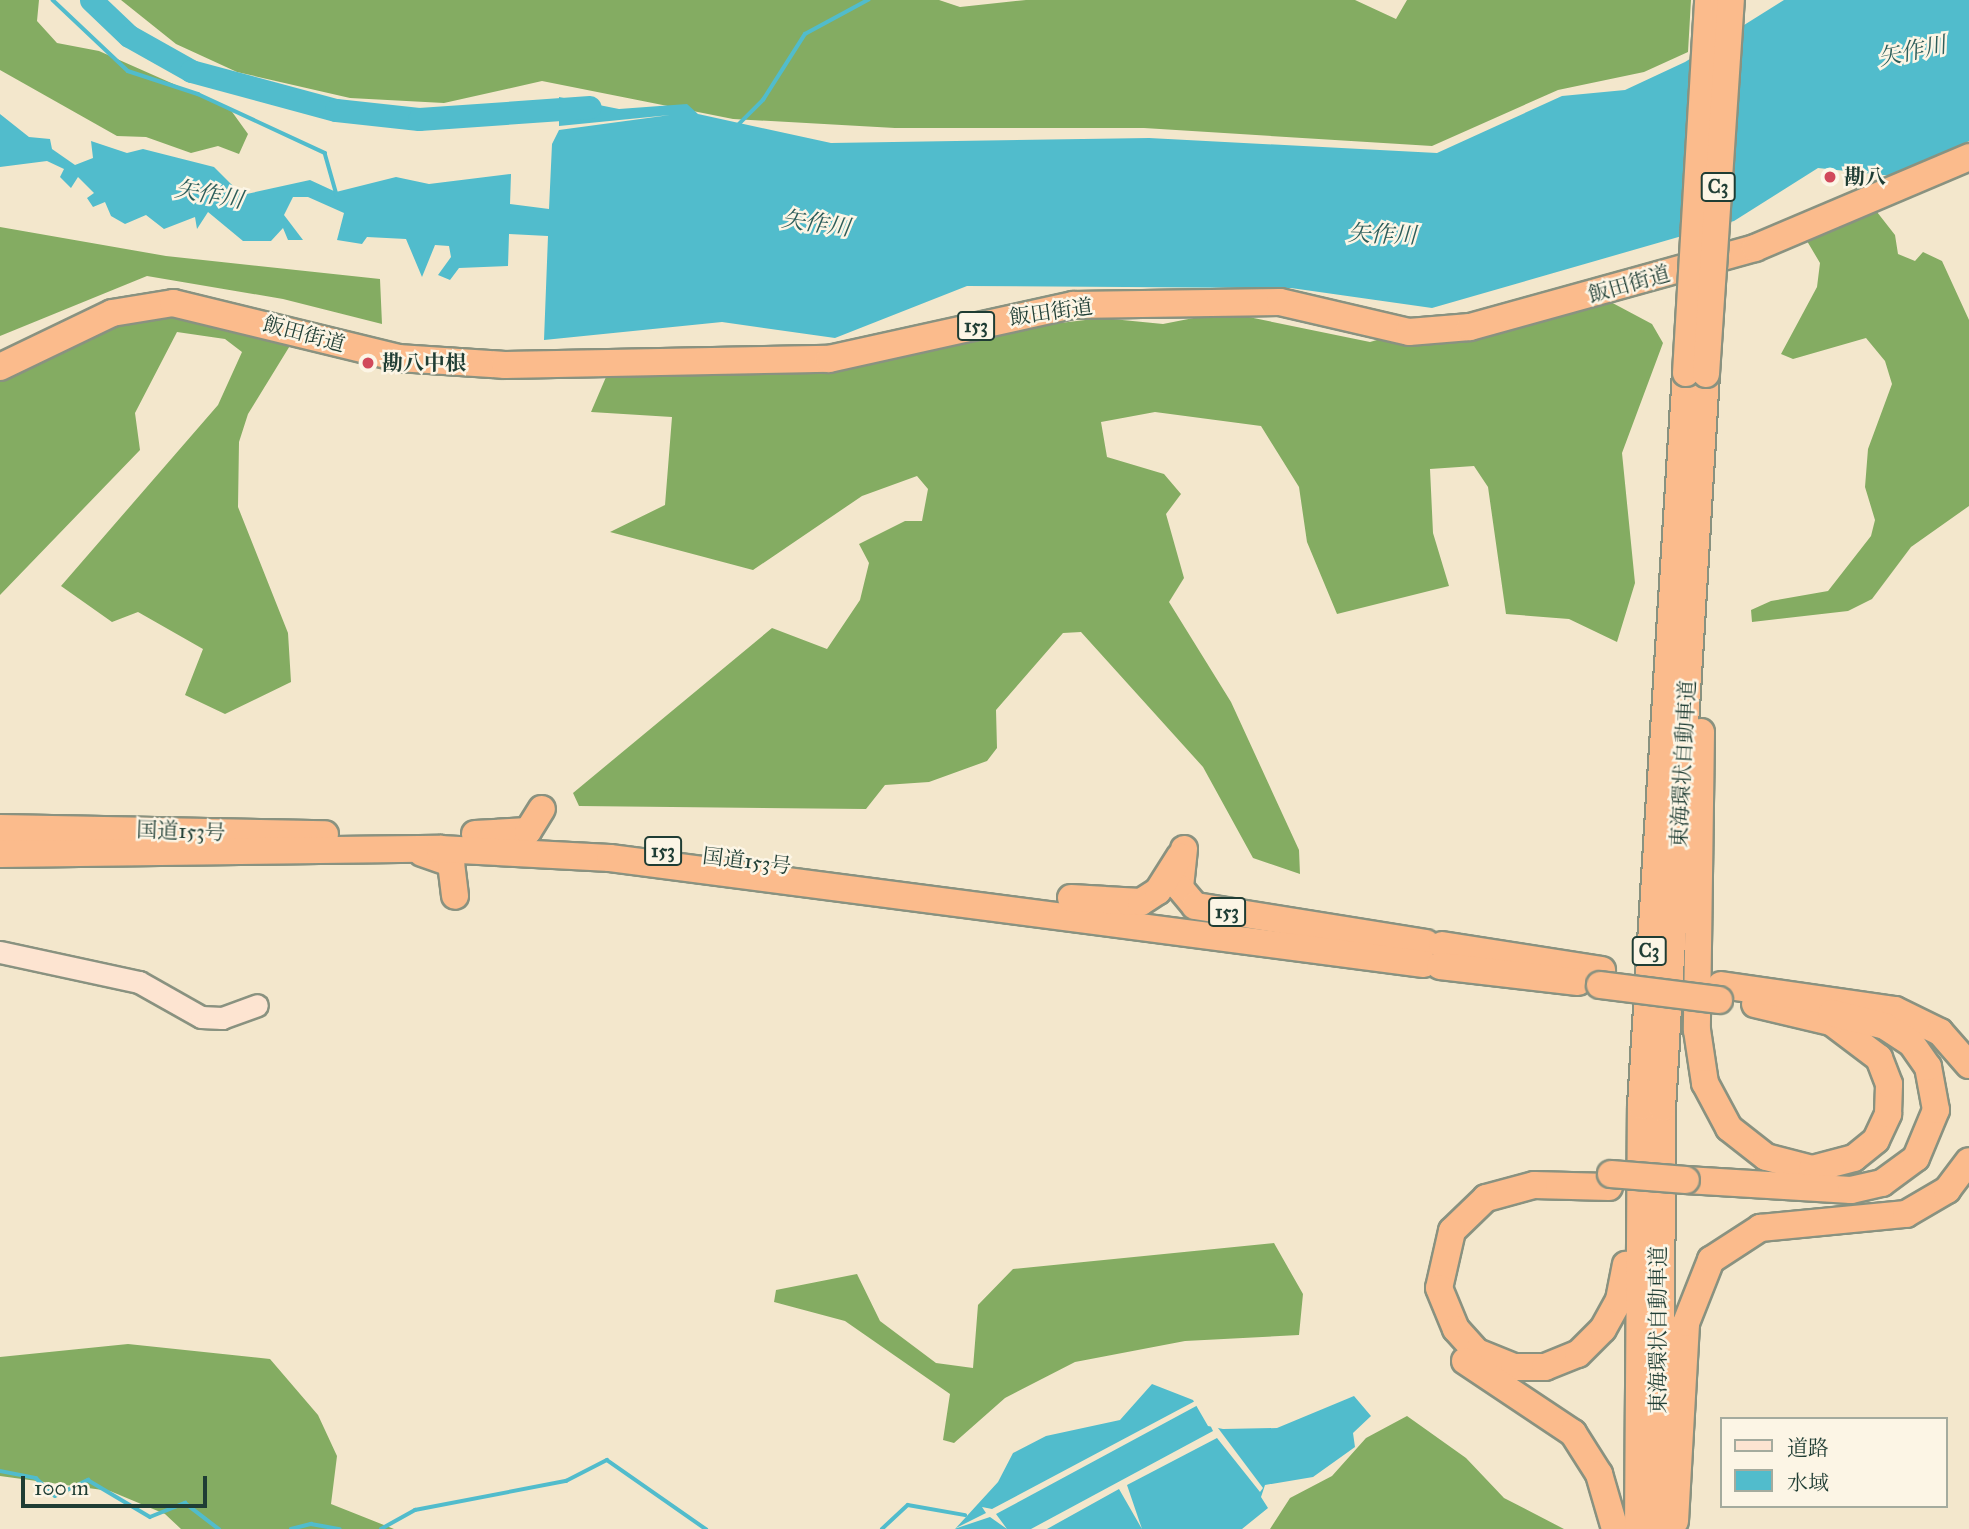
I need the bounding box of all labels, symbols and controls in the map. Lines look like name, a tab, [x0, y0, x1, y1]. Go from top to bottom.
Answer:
water label: 矢作川	[1875, 30, 1949, 72]
place label: 勘八	[1844, 164, 1886, 190]
marker: 勘八	[1822, 169, 1838, 185]
road number: C3	[1700, 172, 1736, 202]
water label: 矢作川	[173, 174, 245, 214]
water label: 矢作川	[780, 205, 852, 241]
water label: 矢作川	[1347, 219, 1417, 249]
street label: 飯田街道	[1585, 260, 1673, 308]
street label: 飯田街道	[1008, 294, 1094, 330]
road number: 153	[957, 310, 995, 342]
street label: 飯田街道	[260, 311, 348, 357]
place label: 勘八中根	[382, 350, 466, 376]
marker: 勘八中根	[360, 355, 376, 371]
street label: 東海環状自動車道	[1666, 679, 1700, 849]
street label: 国道153号	[136, 817, 226, 845]
road number: 153	[644, 836, 682, 866]
street label: 国道153号	[701, 843, 793, 879]
road number: 153	[1208, 896, 1246, 928]
road number: C3	[1632, 936, 1666, 967]
street label: 東海環状自動車道	[1645, 1246, 1671, 1414]
legend	[1720, 1417, 1948, 1508]
text: 道路	[1787, 1435, 1829, 1461]
scale bar	[24, 1462, 210, 1506]
text: 水域	[1787, 1470, 1829, 1496]
text: 100 m	[34, 1475, 89, 1501]

